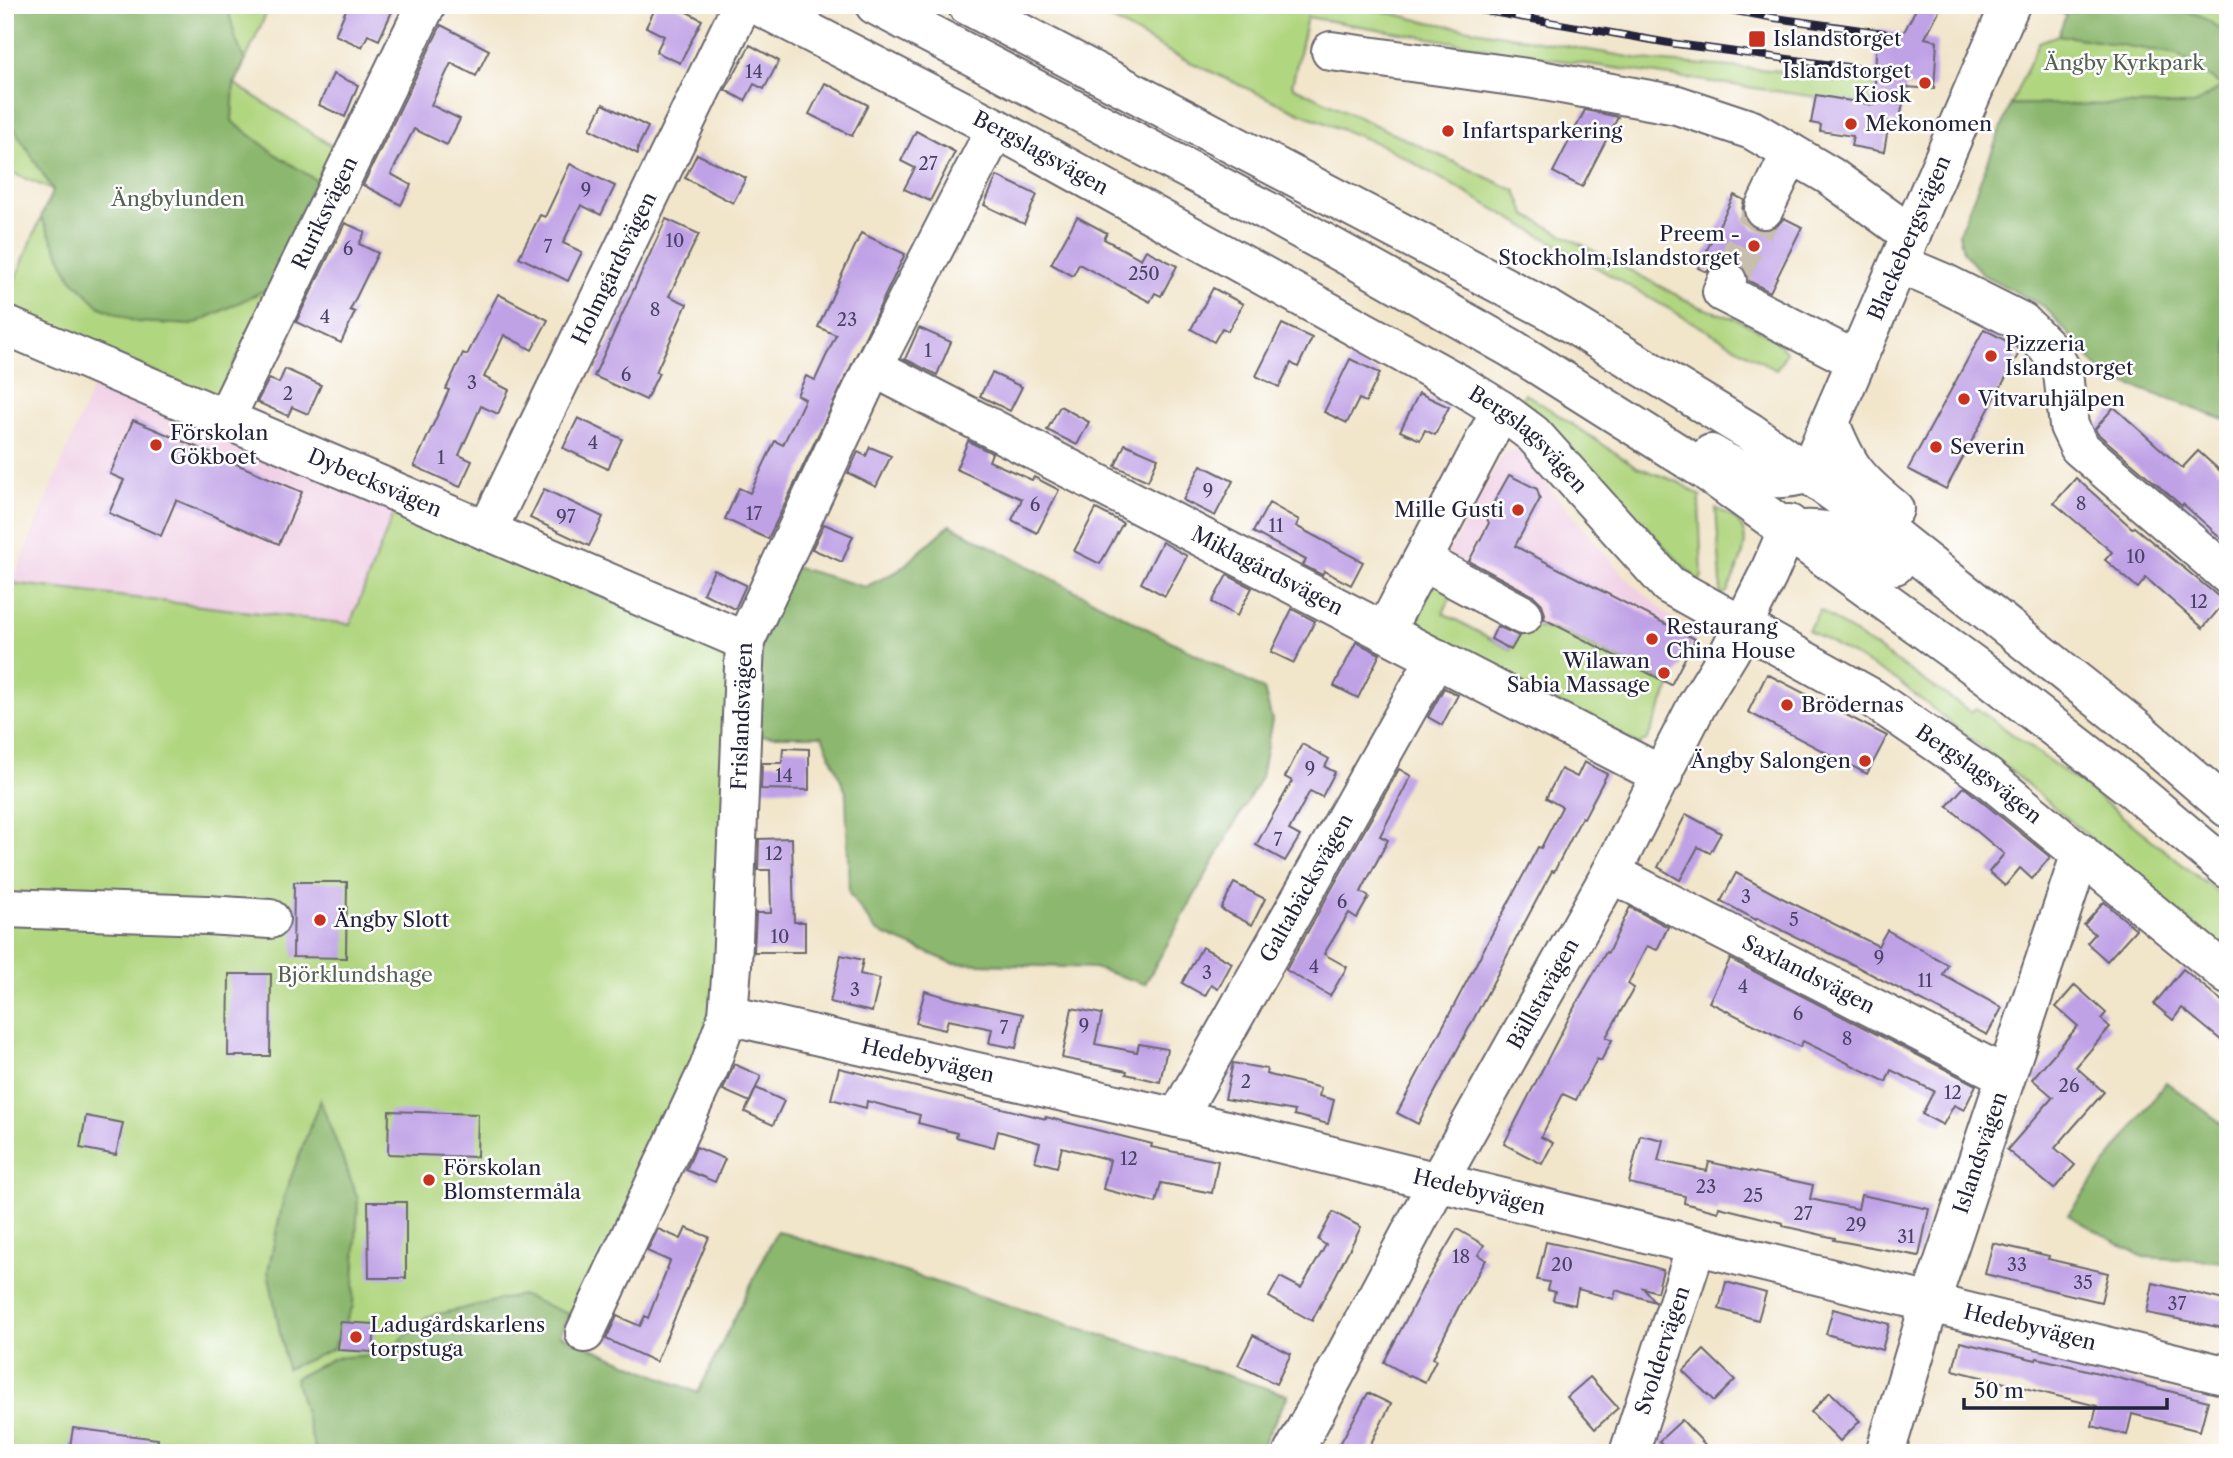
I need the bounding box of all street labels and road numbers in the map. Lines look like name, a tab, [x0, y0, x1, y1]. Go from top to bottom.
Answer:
street label: Bergslagsvägen	[969, 105, 1113, 200]
street label: Ruriksvägen	[287, 152, 363, 273]
street label: Blackebergsvägen	[1862, 152, 1956, 324]
street label: Holmgårdsvägen	[566, 188, 661, 348]
street label: Bergslagsvägen	[1464, 380, 1593, 498]
street label: Dybecksvägen	[304, 443, 446, 522]
street label: Miklagårdsvägen	[1187, 521, 1348, 620]
street label: Frislandsvägen	[726, 642, 757, 791]
street label: Bergslagsvägen	[1911, 719, 2047, 829]
street label: Galtabäcksvägen	[1254, 809, 1358, 966]
street label: Saxlandsvägen	[1738, 930, 1879, 1018]
street label: Bällstavägen	[1502, 934, 1584, 1053]
street label: Hedebyvägen	[859, 1033, 997, 1088]
street label: Islandsvägen	[1948, 1089, 2012, 1217]
street label: Hedebyvägen	[1411, 1163, 1548, 1220]
street label: Svoldervägen	[1629, 1283, 1694, 1417]
street label: Hedebyvägen	[1961, 1299, 2099, 1355]

